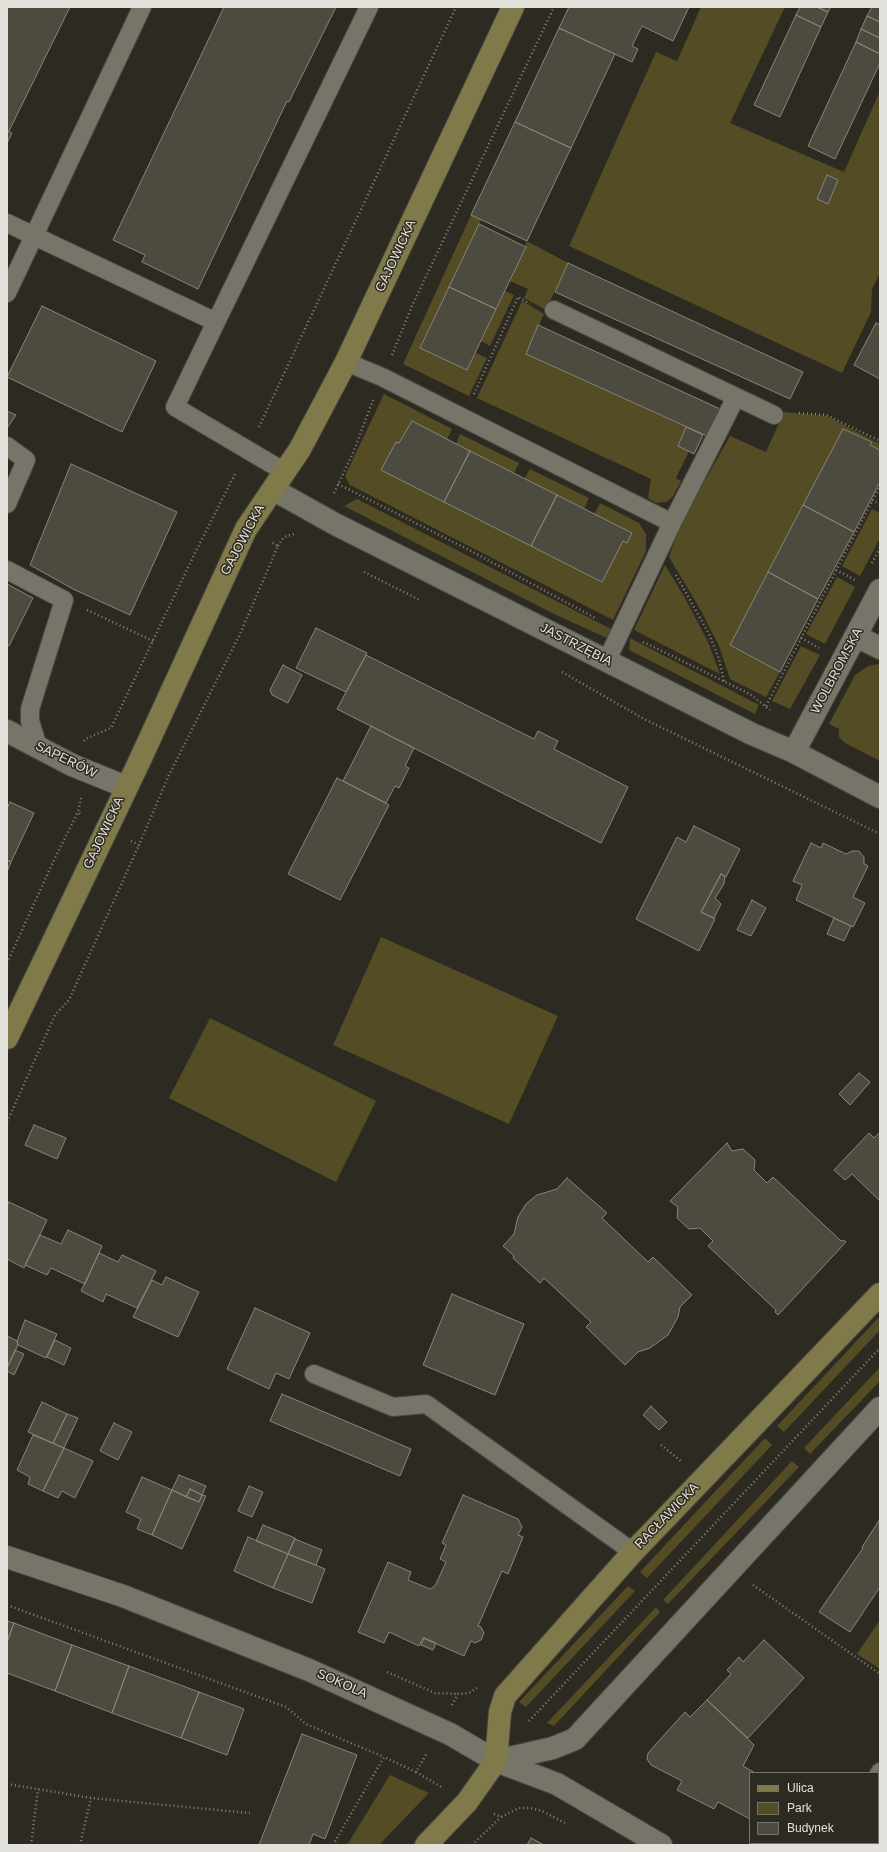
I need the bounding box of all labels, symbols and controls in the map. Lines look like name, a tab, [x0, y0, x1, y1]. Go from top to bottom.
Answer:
street label: GAJOWICKA	[372, 217, 420, 295]
street label: GAJOWICKA	[218, 502, 268, 578]
street label: JASTRZĘBIA	[537, 620, 615, 670]
street label: WOLBROMSKA	[808, 626, 866, 716]
street label: SAPERÓW	[33, 738, 99, 782]
street label: GAJOWICKA	[80, 794, 128, 872]
street label: RACŁAWICKA	[632, 1480, 702, 1552]
street label: SOKOLA	[314, 1666, 370, 1702]
legend	[749, 1772, 879, 1844]
text: Ulica	[787, 1781, 814, 1795]
text: Park	[787, 1801, 812, 1815]
text: Budynek	[787, 1821, 834, 1835]

